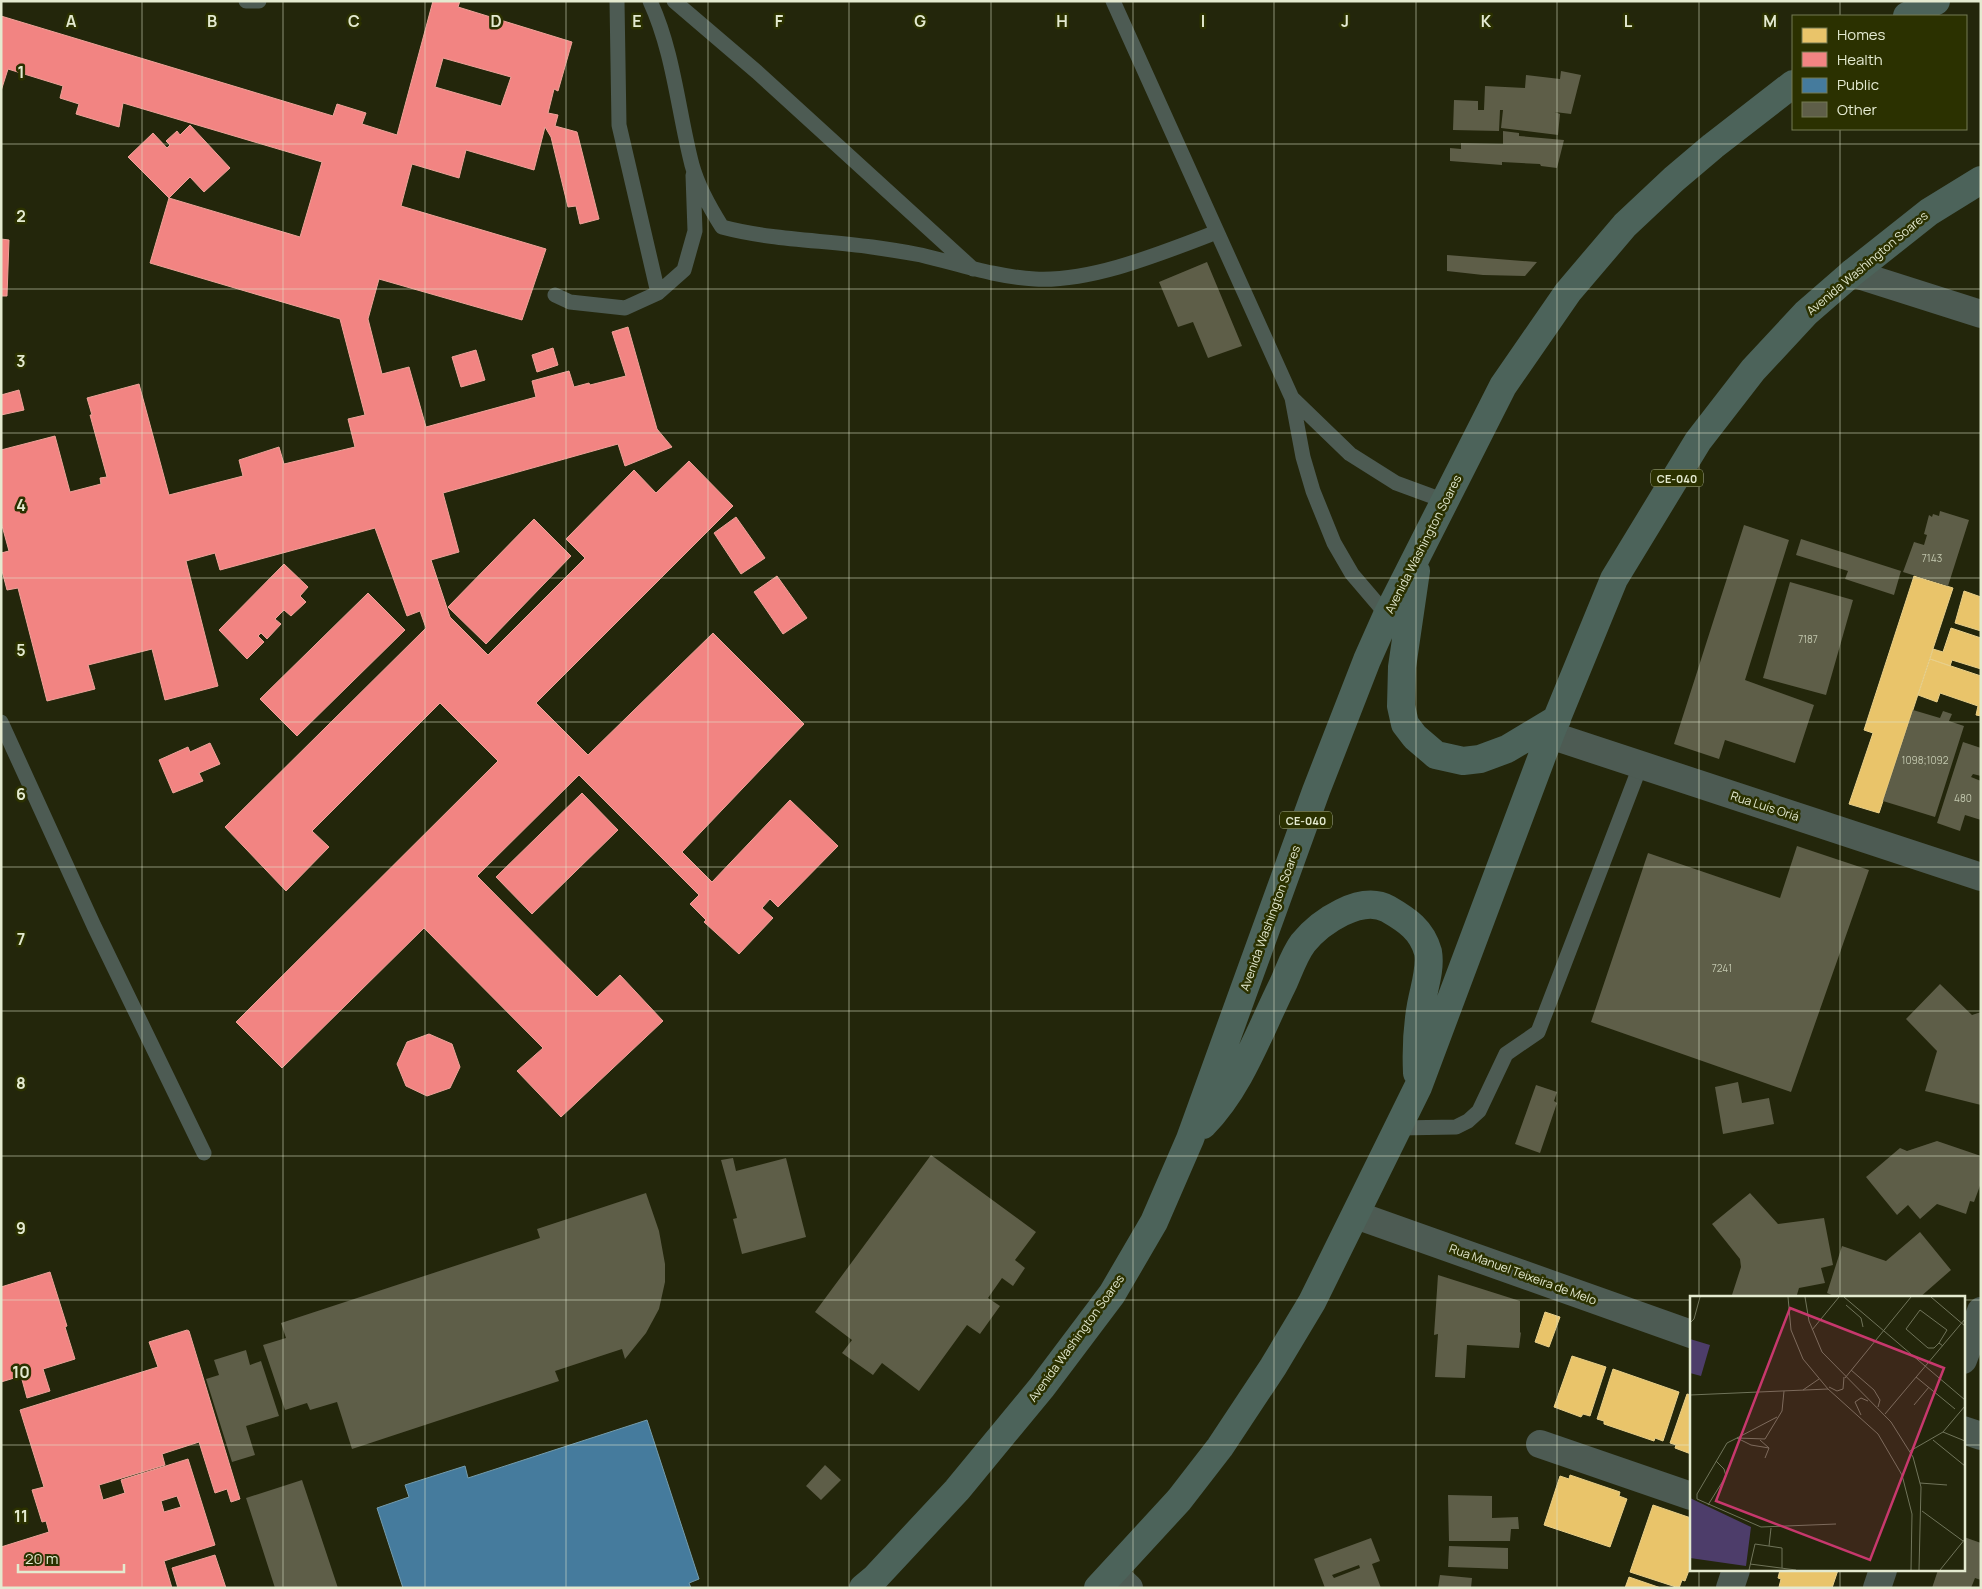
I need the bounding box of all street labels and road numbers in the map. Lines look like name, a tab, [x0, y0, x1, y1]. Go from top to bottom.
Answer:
street label: Avenida Washington Soares	[1803, 207, 1931, 319]
road number: CE-040	[1651, 469, 1703, 486]
street label: Avenida Washington Soares	[1381, 472, 1465, 616]
street label: Rua Luís Oriá	[1729, 787, 1801, 825]
road number: CE-040	[1280, 812, 1332, 828]
street label: Avenida Washington Soares	[1236, 843, 1304, 993]
street label: Rua Manuel Teixeira de Melo	[1447, 1239, 1599, 1309]
street label: Avenida Washington Soares	[1024, 1271, 1128, 1405]

